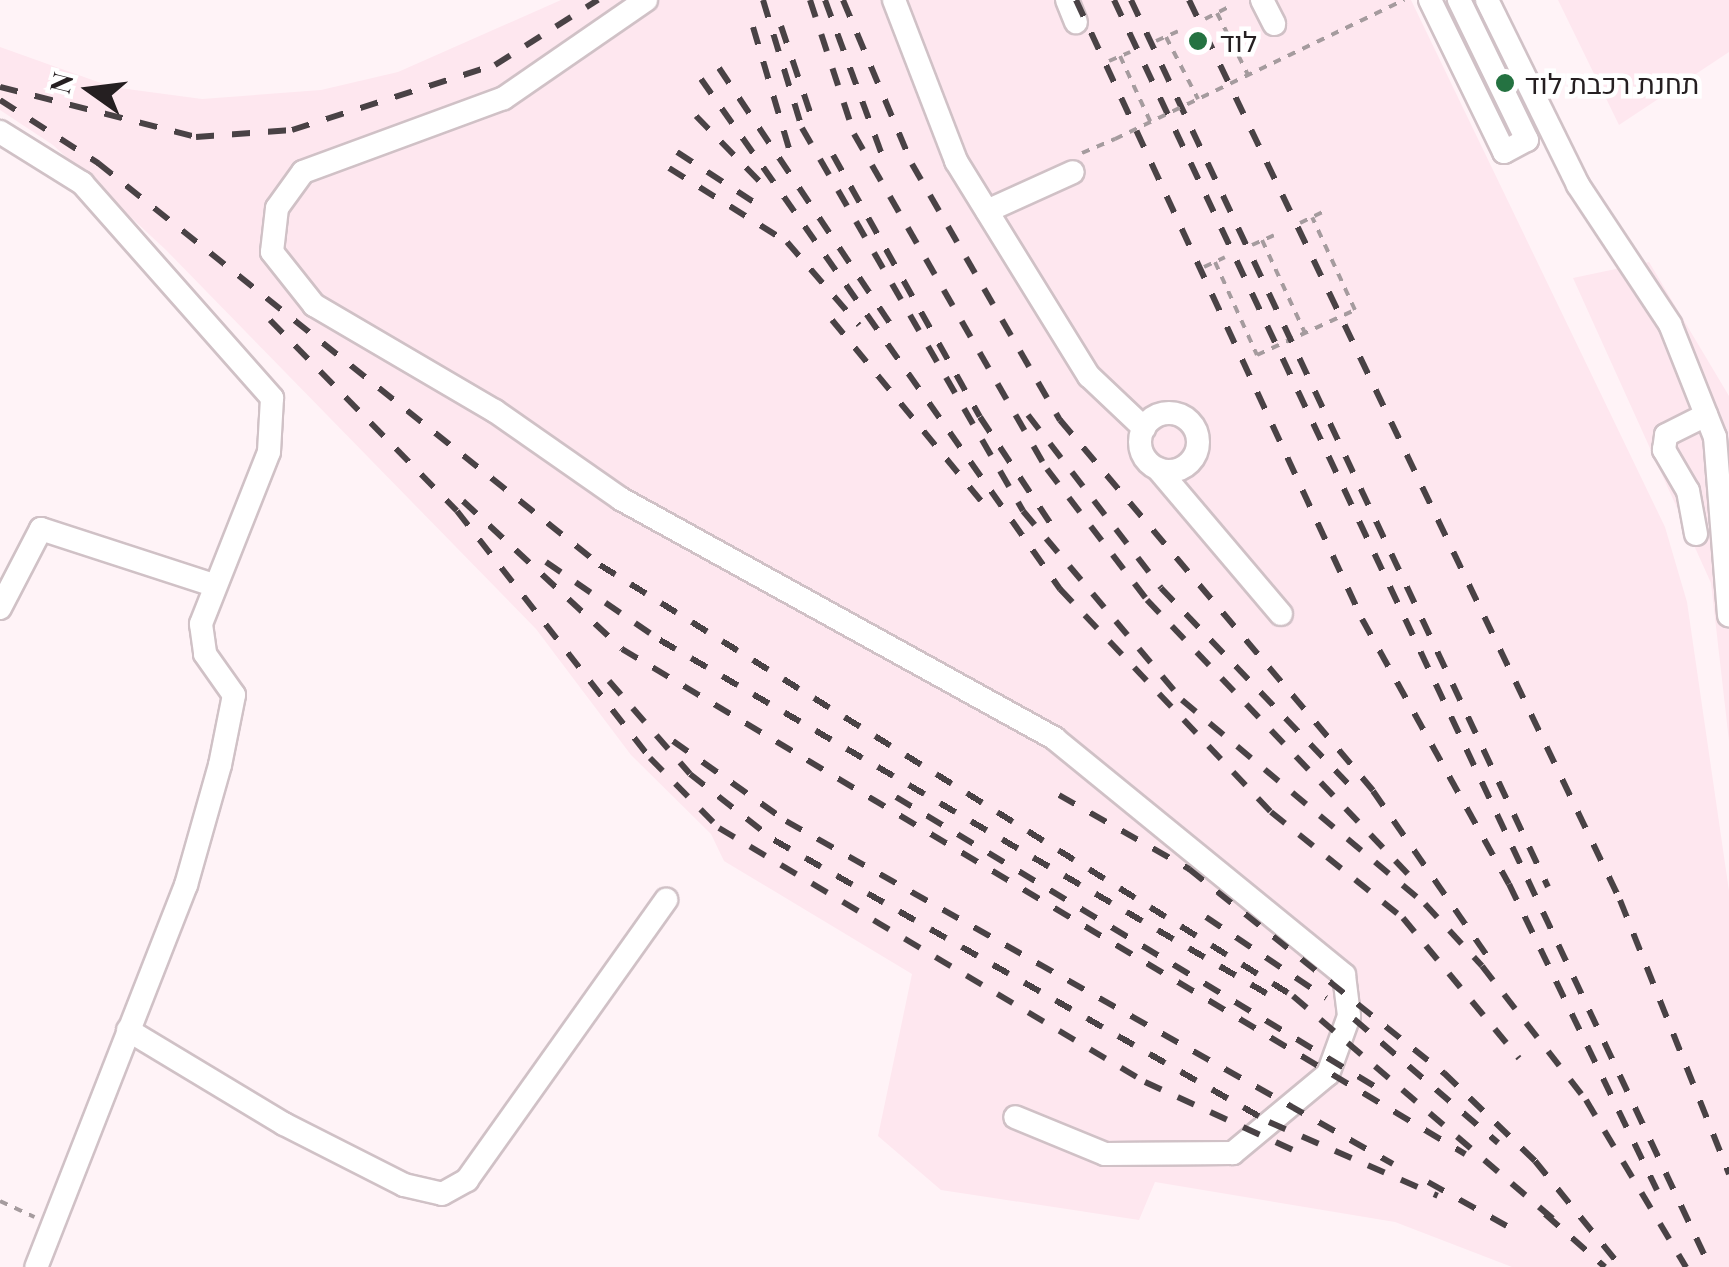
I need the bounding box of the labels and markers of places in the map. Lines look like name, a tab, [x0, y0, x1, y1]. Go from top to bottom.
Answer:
place label: לוד	[1220, 24, 1257, 58]
marker: לוד	[1185, 28, 1211, 54]
place label: תחנת רכבת לוד	[1525, 66, 1699, 100]
marker: תחנת רכבת לוד	[1494, 72, 1516, 94]

